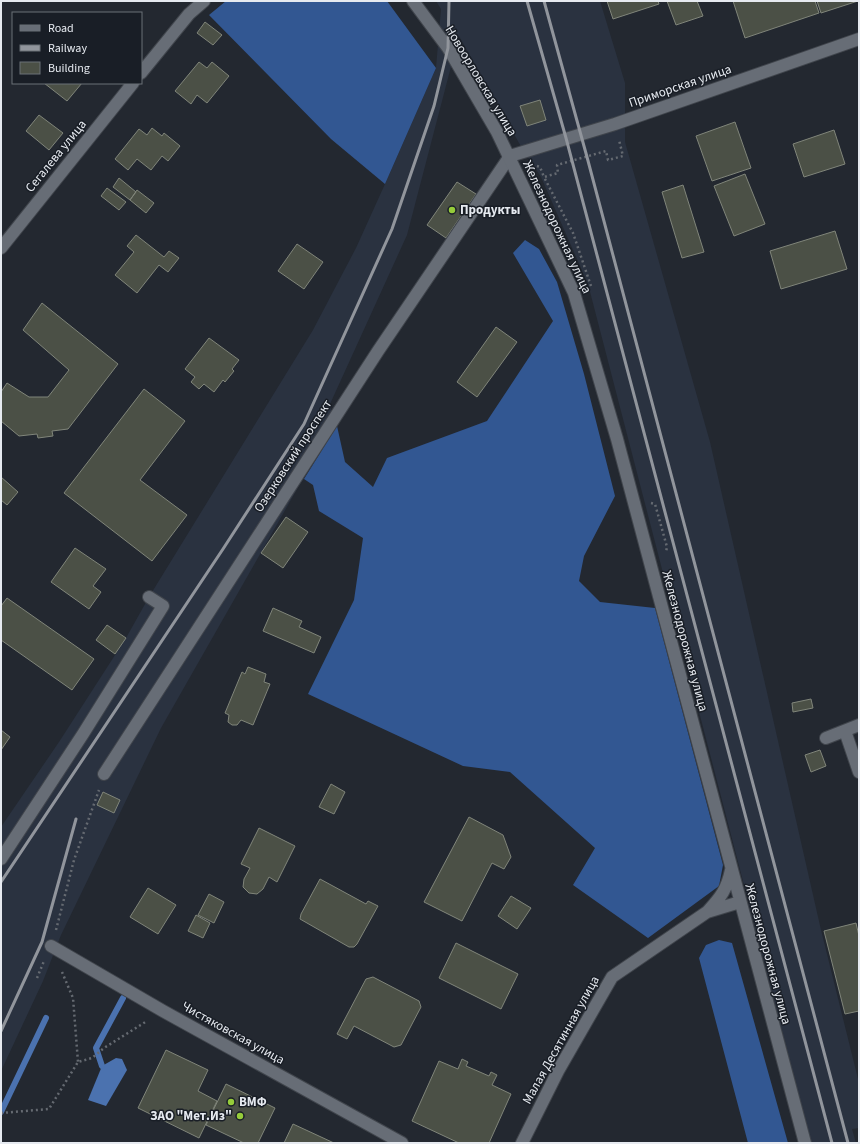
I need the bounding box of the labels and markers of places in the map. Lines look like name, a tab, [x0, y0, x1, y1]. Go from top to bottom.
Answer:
place label: Продукты	[460, 201, 520, 219]
marker: Продукты	[447, 205, 457, 215]
place label: ВМФ	[239, 1093, 267, 1111]
marker: ВМФ	[226, 1097, 236, 1107]
place label: ЗАО "Мет.Из"	[150, 1107, 232, 1125]
marker: ЗАО "Мет.Из"	[235, 1111, 245, 1121]

